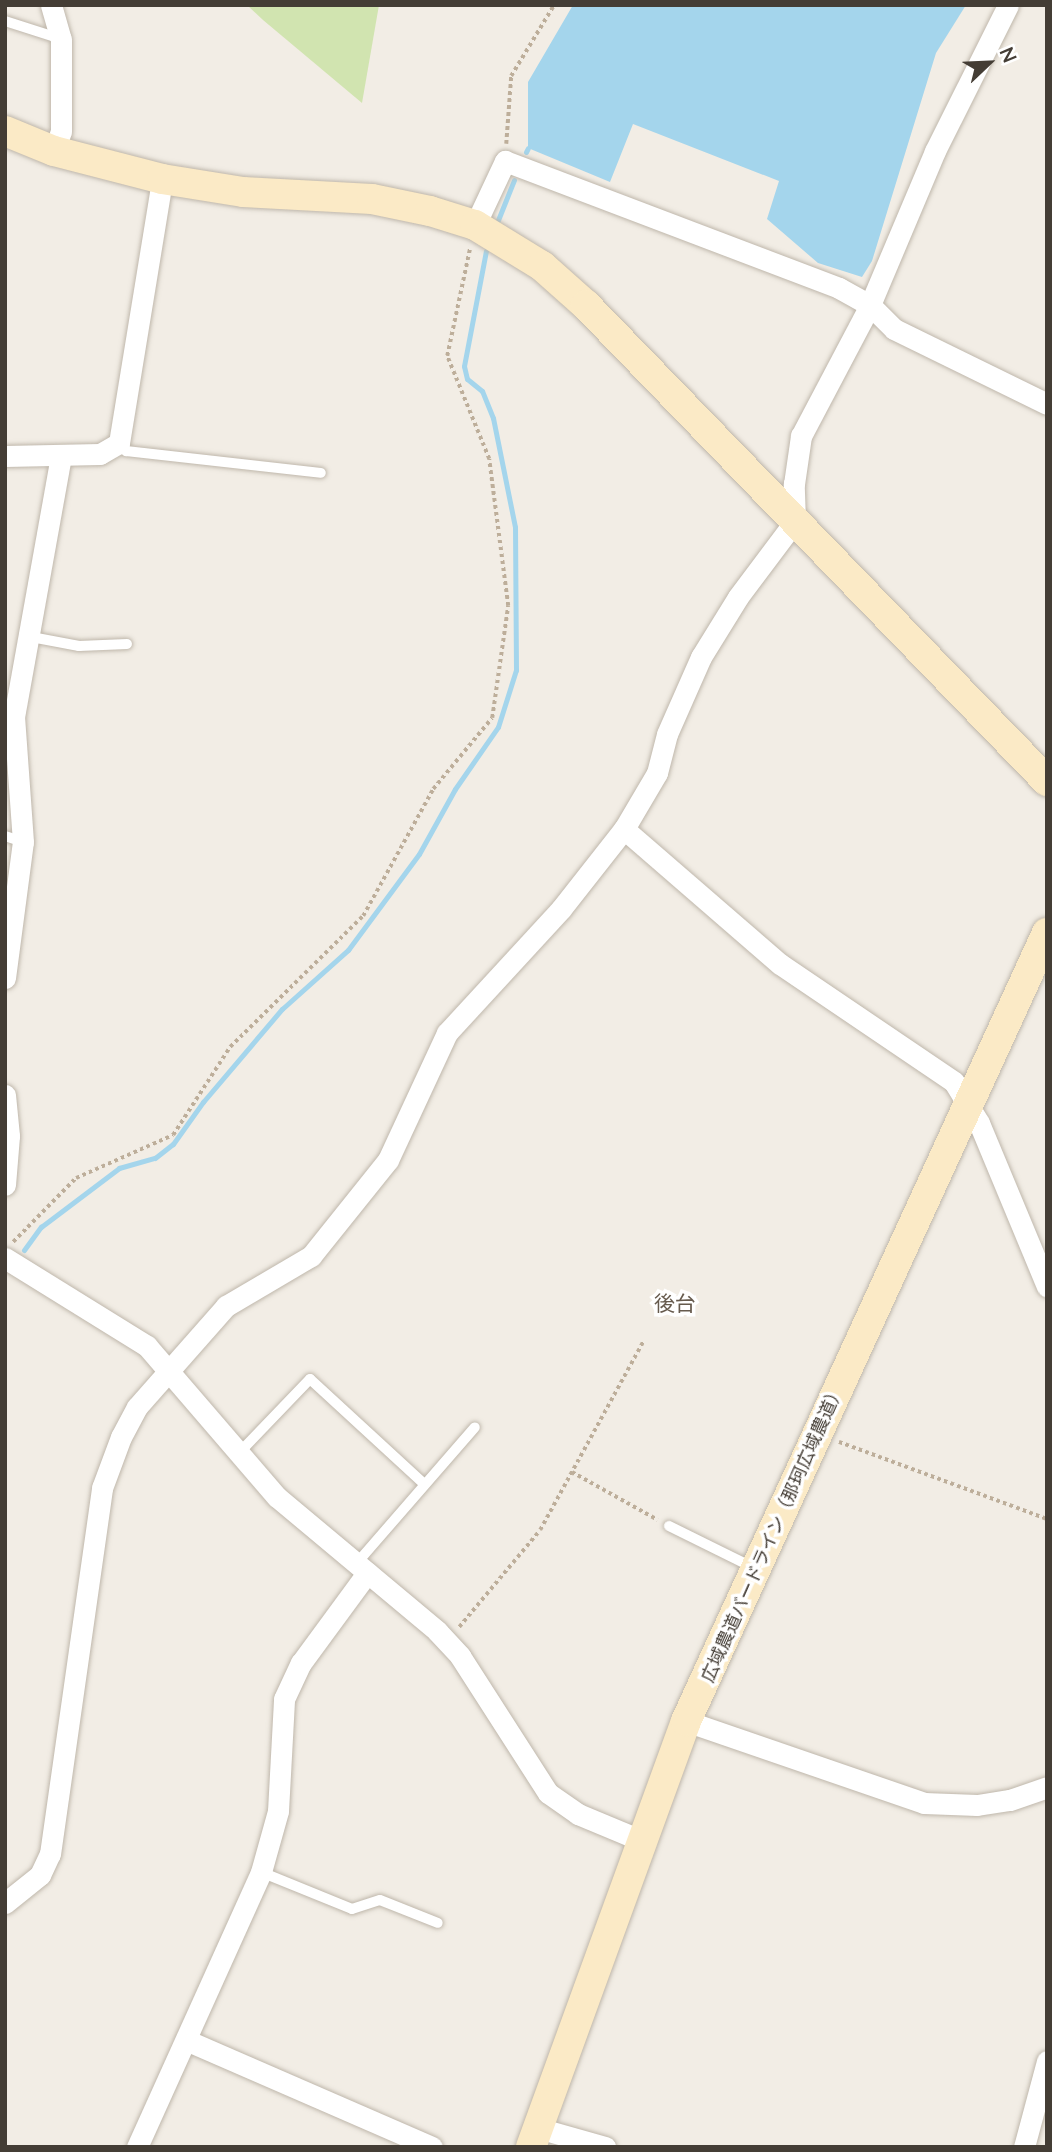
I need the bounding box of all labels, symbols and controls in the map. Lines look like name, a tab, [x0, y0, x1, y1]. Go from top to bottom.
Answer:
north arrow	[954, 28, 1024, 98]
text: N	[995, 43, 1022, 66]
district label: 後台	[654, 1290, 696, 1316]
street label: 広域農道バードライン（那珂広域農道）	[696, 1381, 848, 1685]

